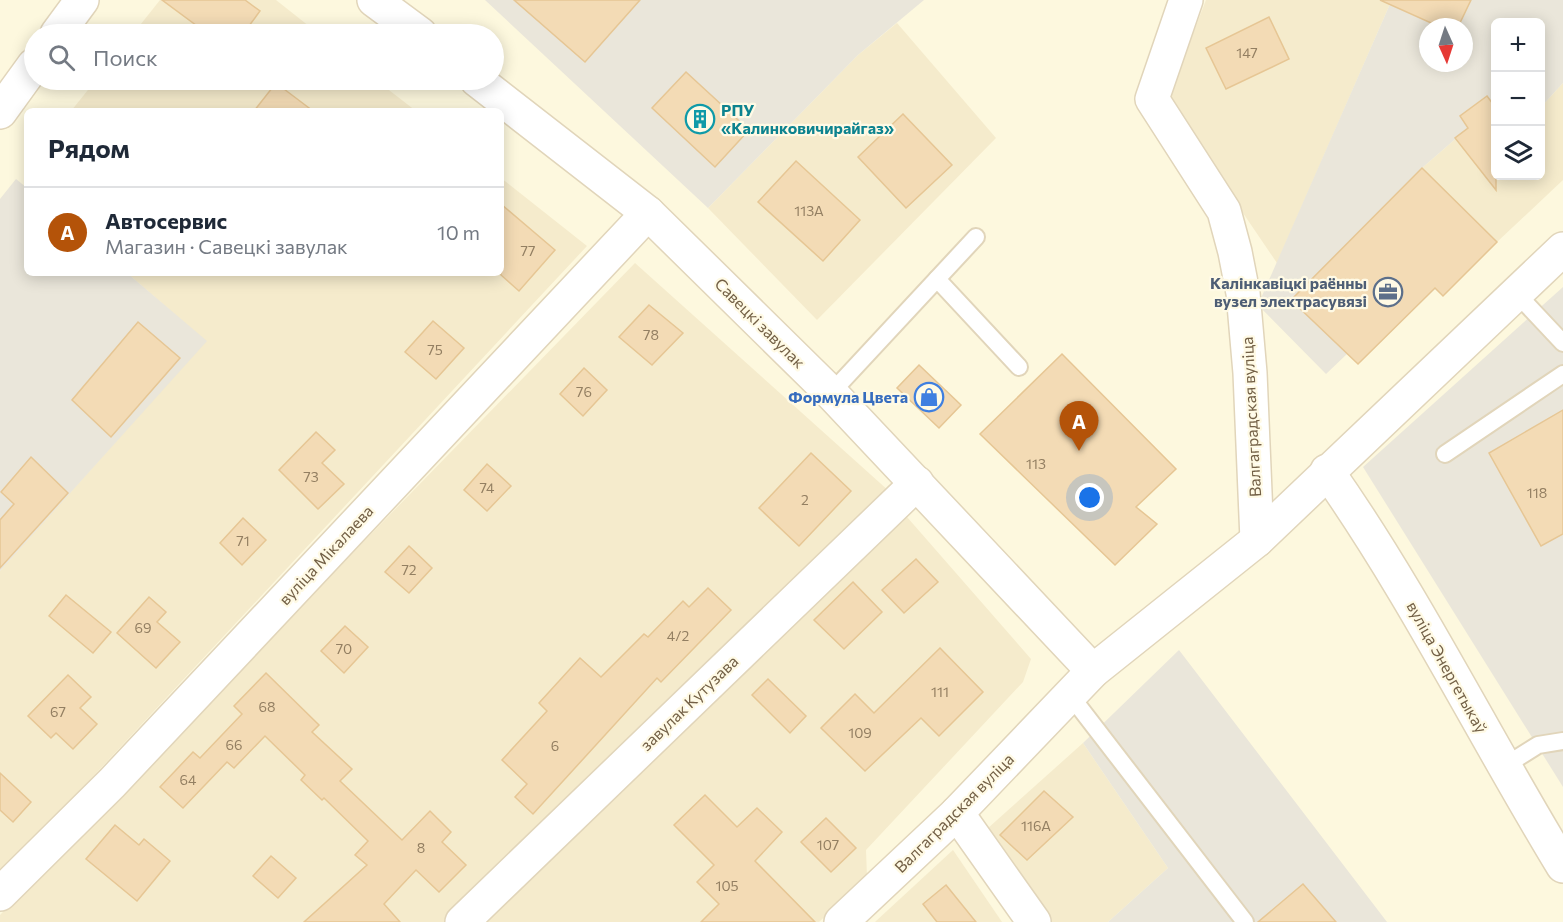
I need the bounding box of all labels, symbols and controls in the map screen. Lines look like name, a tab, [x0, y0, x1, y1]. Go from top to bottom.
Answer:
north arrow	[1419, 18, 1473, 72]
map controls	[1491, 18, 1545, 180]
button: +	[1491, 18, 1545, 72]
search box	[24, 24, 504, 90]
icon: search	[45, 41, 78, 74]
text: Поиск	[93, 44, 158, 71]
house number: 147	[1236, 44, 1258, 61]
button: −	[1491, 72, 1545, 126]
place label: РПУ «Калинковичирайгаз»	[721, 100, 894, 137]
building icon: РПУ «Калинковичирайгаз»	[684, 103, 716, 135]
button: layers	[1491, 126, 1545, 180]
text: Рядом	[48, 132, 130, 163]
house number: 113А	[794, 202, 824, 219]
text: Автосервис	[105, 207, 227, 234]
text: A	[60, 220, 75, 244]
text: 10 m	[437, 220, 480, 244]
text: Магазин · Савецкі завулак	[105, 234, 348, 258]
house number: 77	[521, 242, 535, 259]
place label: Калінкавіцкі раённы вузел электрасувязі	[1210, 273, 1367, 310]
street label: Савецкі завулак	[711, 274, 810, 372]
office icon: Калінкавіцкі раённы вузел электрасувязі	[1372, 276, 1404, 308]
house number: 78	[643, 326, 659, 343]
street label: Валгаградская вуліца	[1237, 336, 1264, 498]
house number: 75	[427, 341, 443, 358]
shop icon: Формула Цвета	[913, 381, 945, 413]
house number: 76	[576, 383, 592, 400]
place label: Формула Цвета	[788, 387, 908, 406]
pin: A	[1060, 402, 1098, 451]
house number: 113	[1026, 455, 1046, 472]
house number: 73	[303, 468, 319, 485]
house number: 74	[480, 479, 495, 496]
your location	[1075, 483, 1104, 512]
house number: 118	[1527, 484, 1547, 501]
house number: 2	[801, 491, 809, 508]
street label: вуліца Мікалаева	[275, 501, 377, 608]
house number: 71	[236, 532, 250, 549]
house number: 72	[401, 561, 417, 578]
street label: вуліца Энергетыкаў	[1403, 598, 1492, 736]
house number: 69	[135, 619, 151, 636]
house number: 4/2	[667, 627, 689, 644]
house number: 70	[336, 640, 352, 657]
street label: завулак Кутузава	[636, 651, 741, 754]
house number: 111	[931, 683, 949, 700]
house number: 68	[259, 698, 276, 715]
house number: 67	[50, 703, 66, 720]
house number: 109	[848, 724, 872, 741]
house number: 66	[226, 736, 243, 753]
house number: 6	[551, 737, 559, 754]
street label: Валгаградская вуліца	[890, 749, 1017, 876]
house number: 64	[180, 771, 197, 788]
house number: 116А	[1021, 817, 1051, 834]
house number: 107	[817, 836, 839, 853]
house number: 8	[417, 839, 425, 856]
house number: 105	[715, 877, 739, 894]

